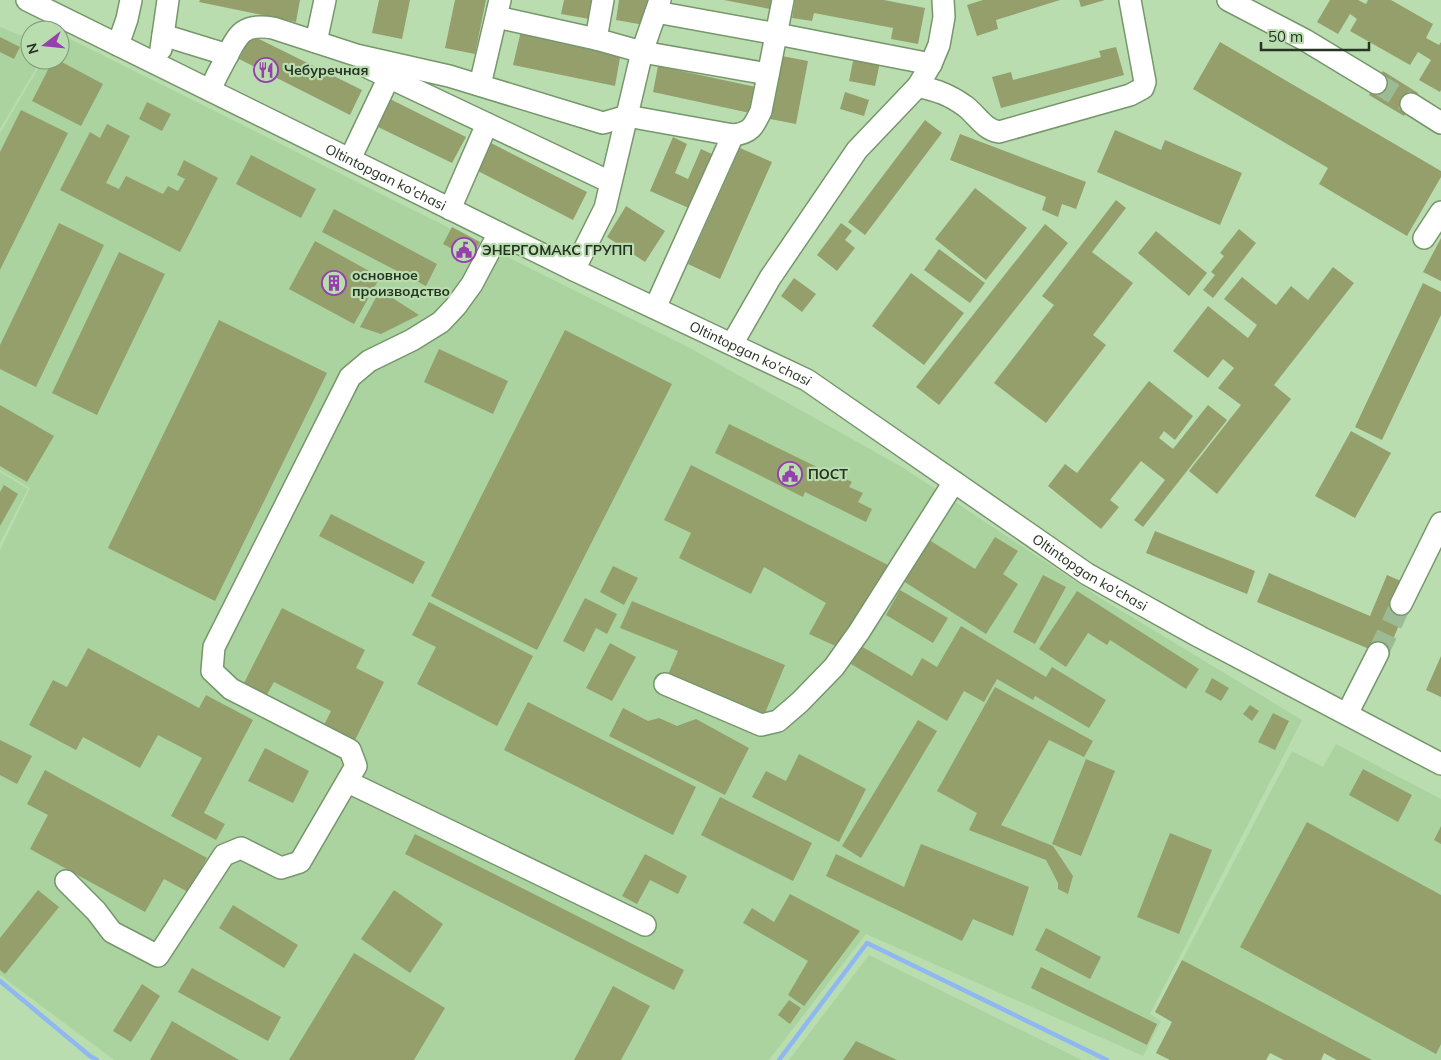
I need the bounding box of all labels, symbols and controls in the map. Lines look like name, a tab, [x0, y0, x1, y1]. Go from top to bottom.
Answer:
north arrow	[20, 20, 70, 70]
scale bar	[1261, 20, 1368, 52]
text: 50 m	[1268, 27, 1303, 46]
text: N	[22, 41, 43, 56]
restaurant icon: Чебуречная	[253, 57, 279, 83]
place label: Чебуречная	[284, 61, 368, 79]
street label: Oltintopgan ko'chasi	[322, 140, 449, 214]
public building icon: ЭНЕРГОМАКС ГРУПП	[451, 237, 477, 263]
place label: ЭНЕРГОМАКС ГРУПП	[482, 241, 633, 259]
place label: основное производство	[352, 266, 450, 300]
building icon: основное производство	[321, 270, 347, 296]
street label: Oltintopgan ko'chasi	[687, 317, 815, 389]
public building icon: ПОСТ	[777, 461, 803, 487]
place label: ПОСТ	[808, 465, 848, 483]
street label: Oltintopgan ko'chasi	[1029, 530, 1151, 615]

